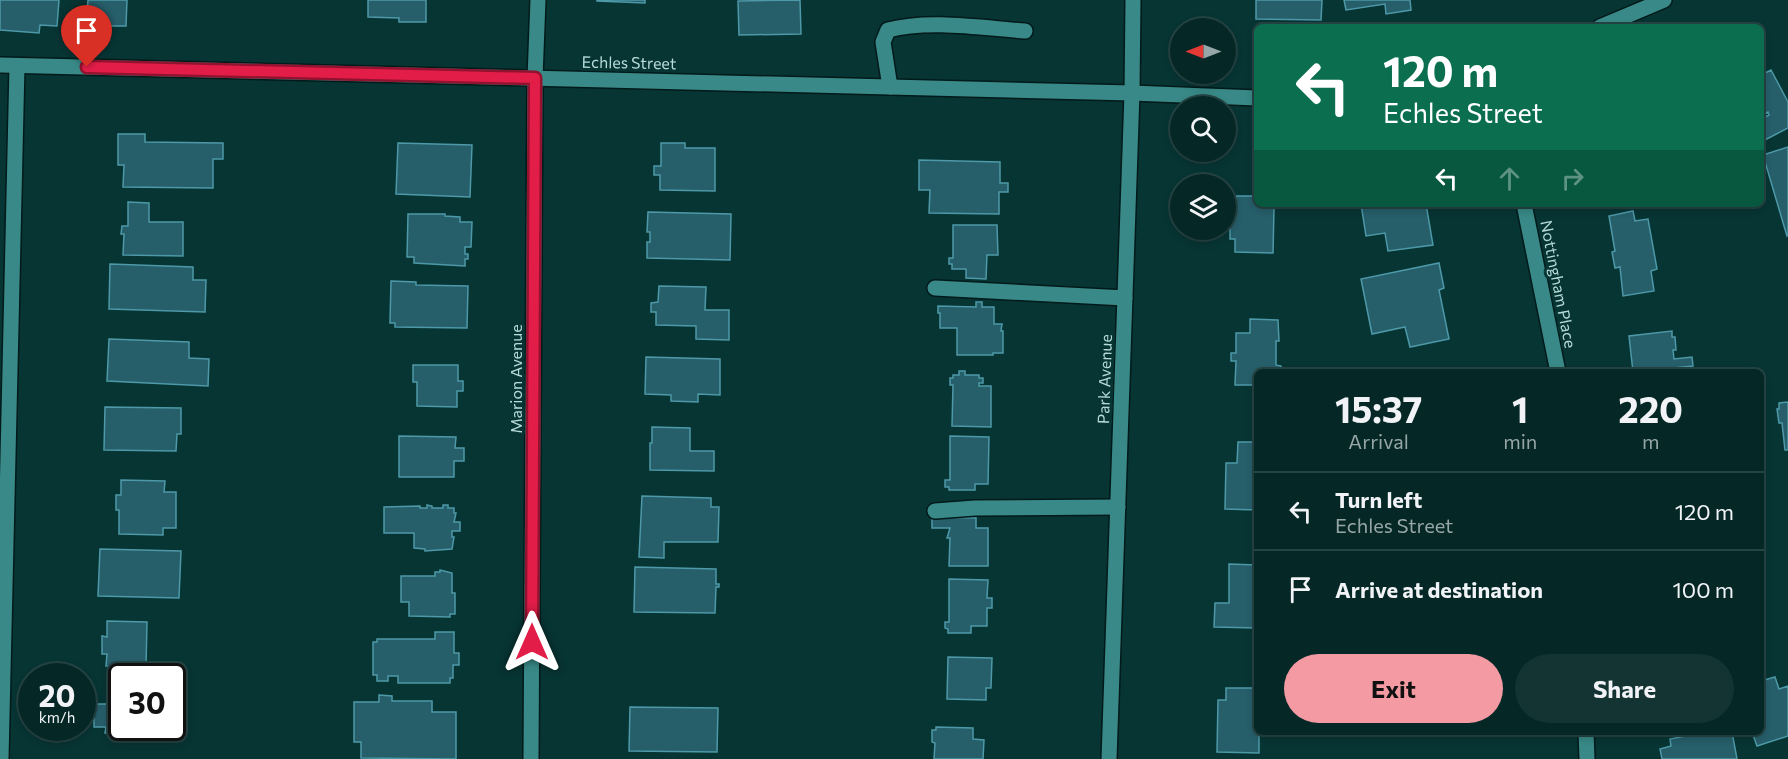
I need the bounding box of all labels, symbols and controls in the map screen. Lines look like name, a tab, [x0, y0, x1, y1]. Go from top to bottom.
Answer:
pin	[61, 5, 112, 67]
icon: arrive	[70, 14, 103, 47]
north arrow	[1170, 18, 1236, 84]
map controls	[1170, 18, 1236, 240]
text: 120 m	[1383, 44, 1498, 96]
icon: left	[1284, 48, 1362, 126]
street label: Echles Street	[582, 52, 677, 72]
button: search	[1170, 96, 1236, 162]
text: Echles Street	[1383, 96, 1543, 129]
icon: left	[1430, 162, 1463, 195]
icon: ahead	[1493, 162, 1526, 195]
icon: right	[1556, 162, 1589, 195]
button: layers	[1170, 174, 1236, 240]
street label: Nottingham Place	[1537, 218, 1581, 350]
street label: Marion Avenue	[506, 324, 525, 434]
street label: Park Avenue	[1093, 334, 1115, 424]
text: 15:37	[1335, 386, 1422, 430]
text: 1	[1512, 386, 1528, 430]
text: 220	[1618, 386, 1683, 430]
text: Arrival	[1348, 429, 1409, 453]
text: min	[1503, 429, 1537, 453]
text: m	[1642, 429, 1659, 453]
text: Turn left	[1335, 486, 1422, 513]
icon: left	[1284, 495, 1317, 528]
text: 120 m	[1675, 498, 1734, 525]
text: Echles Street	[1335, 513, 1453, 537]
icon: arrive	[1284, 573, 1317, 606]
text: Arrive at destination	[1335, 576, 1543, 603]
text: 100 m	[1672, 576, 1734, 603]
position arrow	[500, 610, 564, 674]
button: Exit	[1284, 654, 1503, 723]
button: Share	[1515, 654, 1734, 723]
speed limit sign: 30	[108, 663, 186, 741]
text: 20	[39, 676, 75, 713]
text: km/h	[39, 708, 75, 726]

